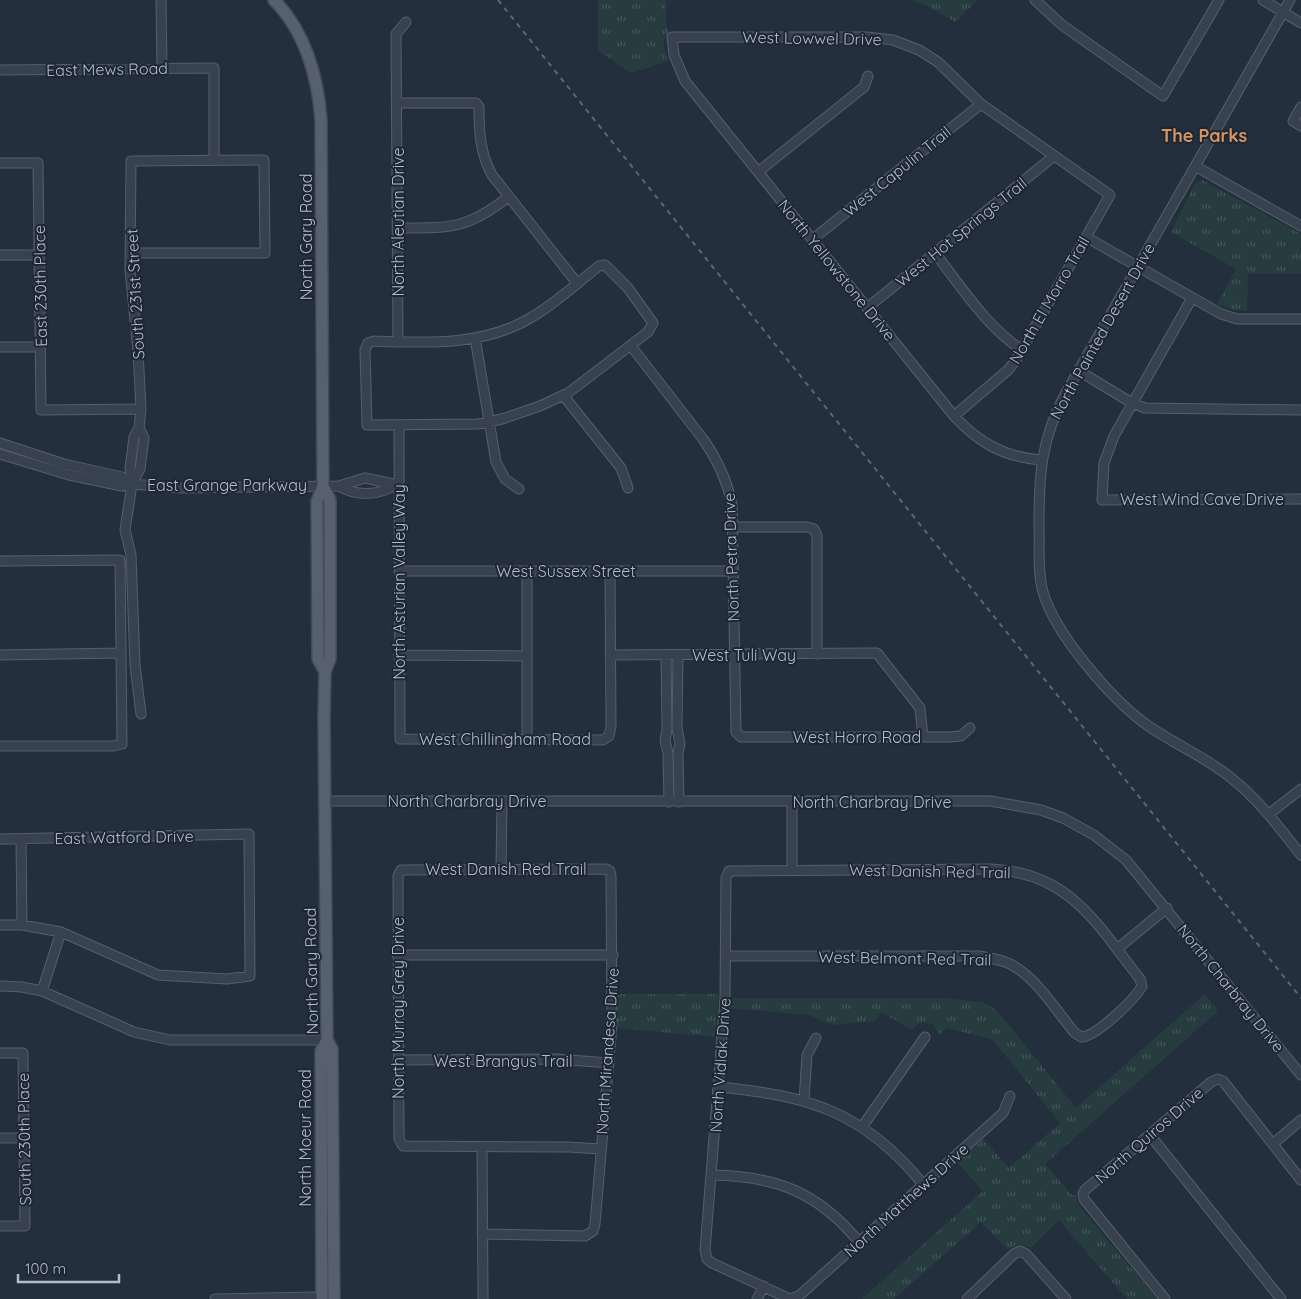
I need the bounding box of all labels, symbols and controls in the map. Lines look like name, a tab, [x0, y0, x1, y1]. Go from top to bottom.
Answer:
street label: West Lowwel Drive	[742, 27, 882, 49]
street label: East Mews Road	[46, 58, 168, 80]
street label: West Capulin Trail	[839, 121, 955, 221]
district label: The Parks	[1161, 124, 1247, 147]
street label: North Aleutian Drive	[388, 147, 408, 297]
street label: West Hot Springs Trail	[891, 173, 1031, 291]
street label: North Gary Road	[296, 174, 316, 300]
street label: North Yellowstone Drive	[774, 195, 900, 345]
street label: East 230th Place	[29, 225, 51, 347]
street label: South 231st Street	[122, 228, 148, 360]
street label: North El Morro Trail	[1004, 233, 1094, 367]
street label: North Painted Desert Drive	[1045, 239, 1159, 423]
street label: East Grange Parkway	[147, 475, 307, 495]
street label: North Asturian Valley Way	[389, 484, 409, 680]
street label: West Wind Cave Drive	[1120, 489, 1284, 509]
street label: North Petra Drive	[719, 492, 743, 622]
street label: West Sussex Street	[496, 561, 636, 581]
street label: West Tuli Way	[692, 645, 796, 665]
street label: West Horro Road	[793, 727, 921, 747]
street label: West Chillingham Road	[419, 729, 591, 749]
street label: North Charbray Drive	[387, 791, 547, 811]
street label: North Charbray Drive	[792, 792, 952, 812]
street label: East Watford Drive	[54, 826, 194, 848]
street label: West Danish Red Trail	[425, 859, 587, 879]
street label: West Danish Red Trail	[849, 860, 1011, 882]
street label: North Gary Road	[300, 907, 322, 1035]
street label: North Murray Grey Drive	[388, 917, 408, 1099]
street label: North Charbray Drive	[1173, 920, 1289, 1056]
street label: West Belmont Red Trail	[818, 946, 992, 970]
street label: North Mirandesa Drive	[591, 967, 623, 1135]
street label: North Vidlak Drive	[705, 997, 735, 1133]
street label: West Brangus Trail	[433, 1051, 573, 1071]
street label: North Moeur Road	[295, 1069, 315, 1207]
street label: South 230th Place	[13, 1073, 35, 1205]
street label: North Quiros Drive	[1091, 1082, 1207, 1188]
street label: North Matthews Drive	[840, 1139, 972, 1261]
scale bar	[18, 1252, 119, 1284]
text: 100 m	[25, 1259, 66, 1278]

